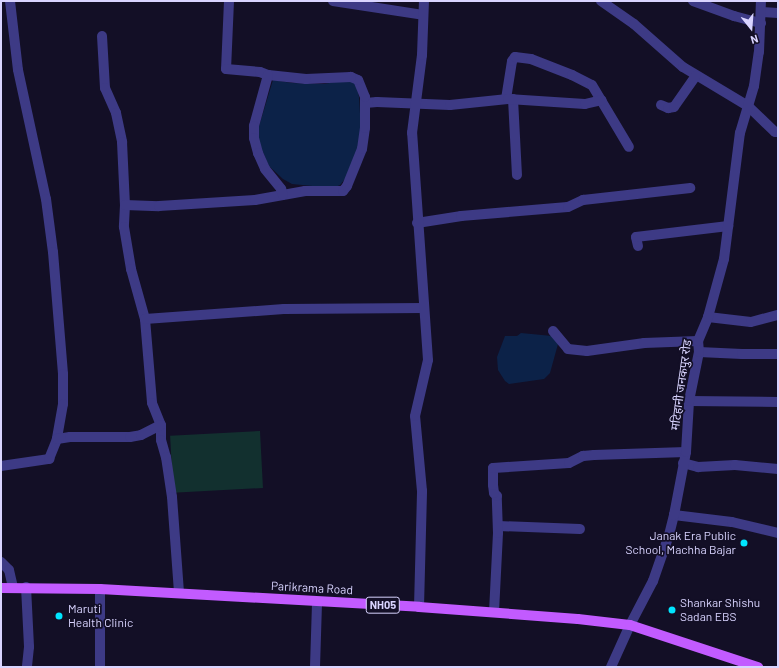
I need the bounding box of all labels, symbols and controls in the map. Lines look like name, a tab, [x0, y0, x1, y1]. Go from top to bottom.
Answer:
north arrow	[731, 8, 771, 48]
text: N	[749, 33, 760, 47]
street label: मटिहानी जनकपुर रोड	[668, 339, 694, 431]
place label: Janak Era Public School, Machha Bajar	[626, 529, 736, 557]
marker: Janak Era Public School, Machha Bajar	[739, 538, 749, 548]
street label: Parikrama Road	[271, 579, 353, 597]
road number: NH05	[365, 596, 401, 614]
place label: Shankar Shishu Sadan EBS	[680, 596, 760, 624]
place label: Maruti Health Clinic	[68, 602, 133, 630]
marker: Shankar Shishu Sadan EBS	[667, 605, 677, 615]
marker: Maruti Health Clinic	[53, 610, 65, 622]

